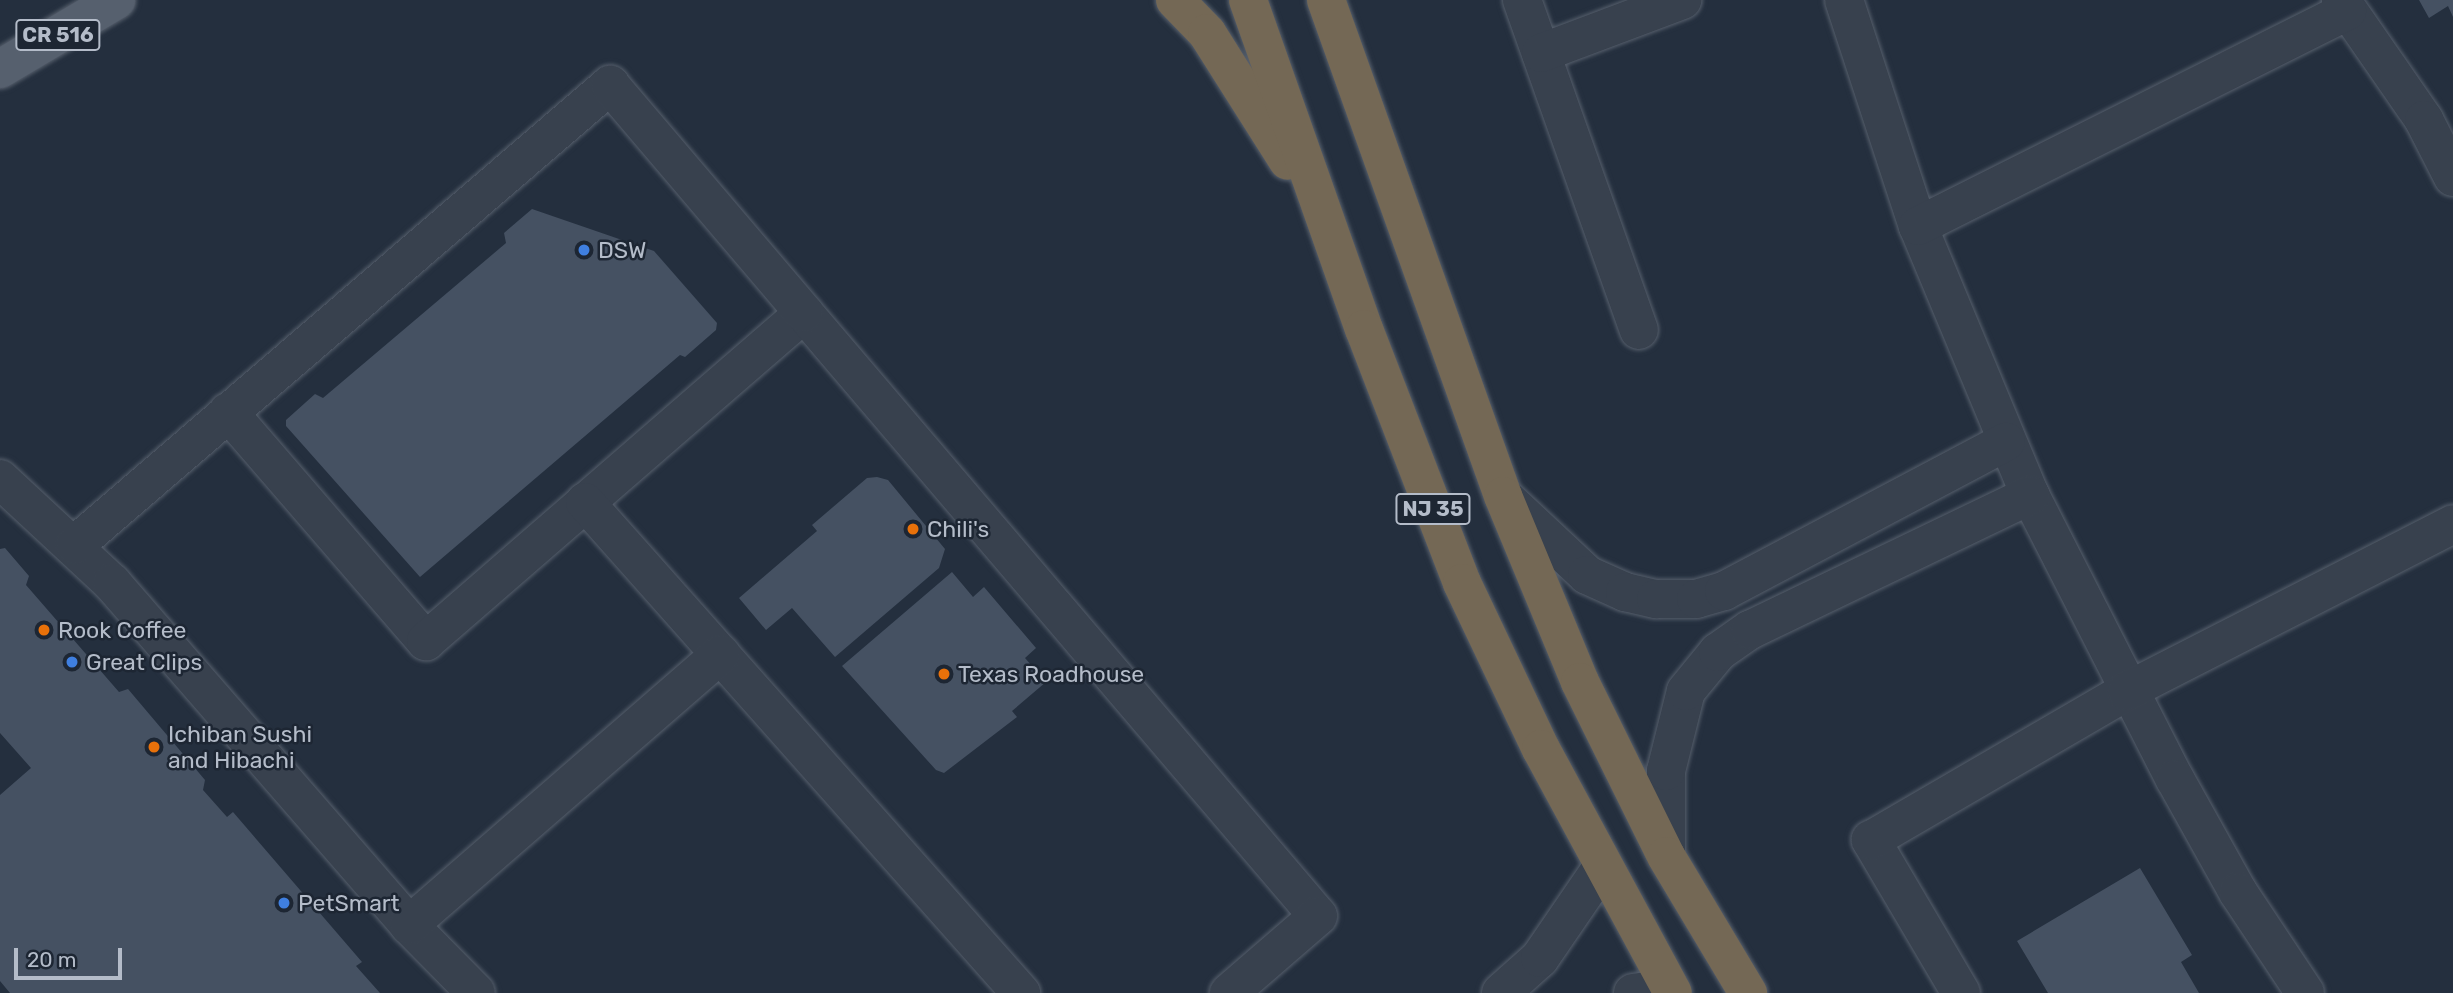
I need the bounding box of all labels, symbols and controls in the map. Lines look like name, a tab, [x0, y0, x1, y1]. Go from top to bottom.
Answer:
road number: CR 516	[14, 18, 102, 52]
place label: DSW	[598, 236, 646, 264]
marker: DSW	[576, 242, 592, 258]
road number: NJ 35	[1394, 491, 1472, 526]
place label: Chili's	[927, 515, 989, 543]
marker: Chili's	[905, 521, 921, 537]
place label: Rook Coffee	[58, 616, 187, 644]
marker: Rook Coffee	[36, 622, 52, 638]
place label: Great Clips	[86, 648, 202, 676]
marker: Great Clips	[64, 654, 80, 670]
place label: Texas Roadhouse	[958, 660, 1144, 688]
marker: Texas Roadhouse	[936, 666, 952, 682]
place label: Ichiban Sushi and Hibachi	[168, 720, 312, 774]
marker: Ichiban Sushi and Hibachi	[146, 739, 162, 755]
place label: PetSmart	[298, 889, 400, 917]
marker: PetSmart	[276, 895, 292, 911]
scale bar	[18, 934, 126, 978]
text: 20 m	[27, 947, 76, 972]

